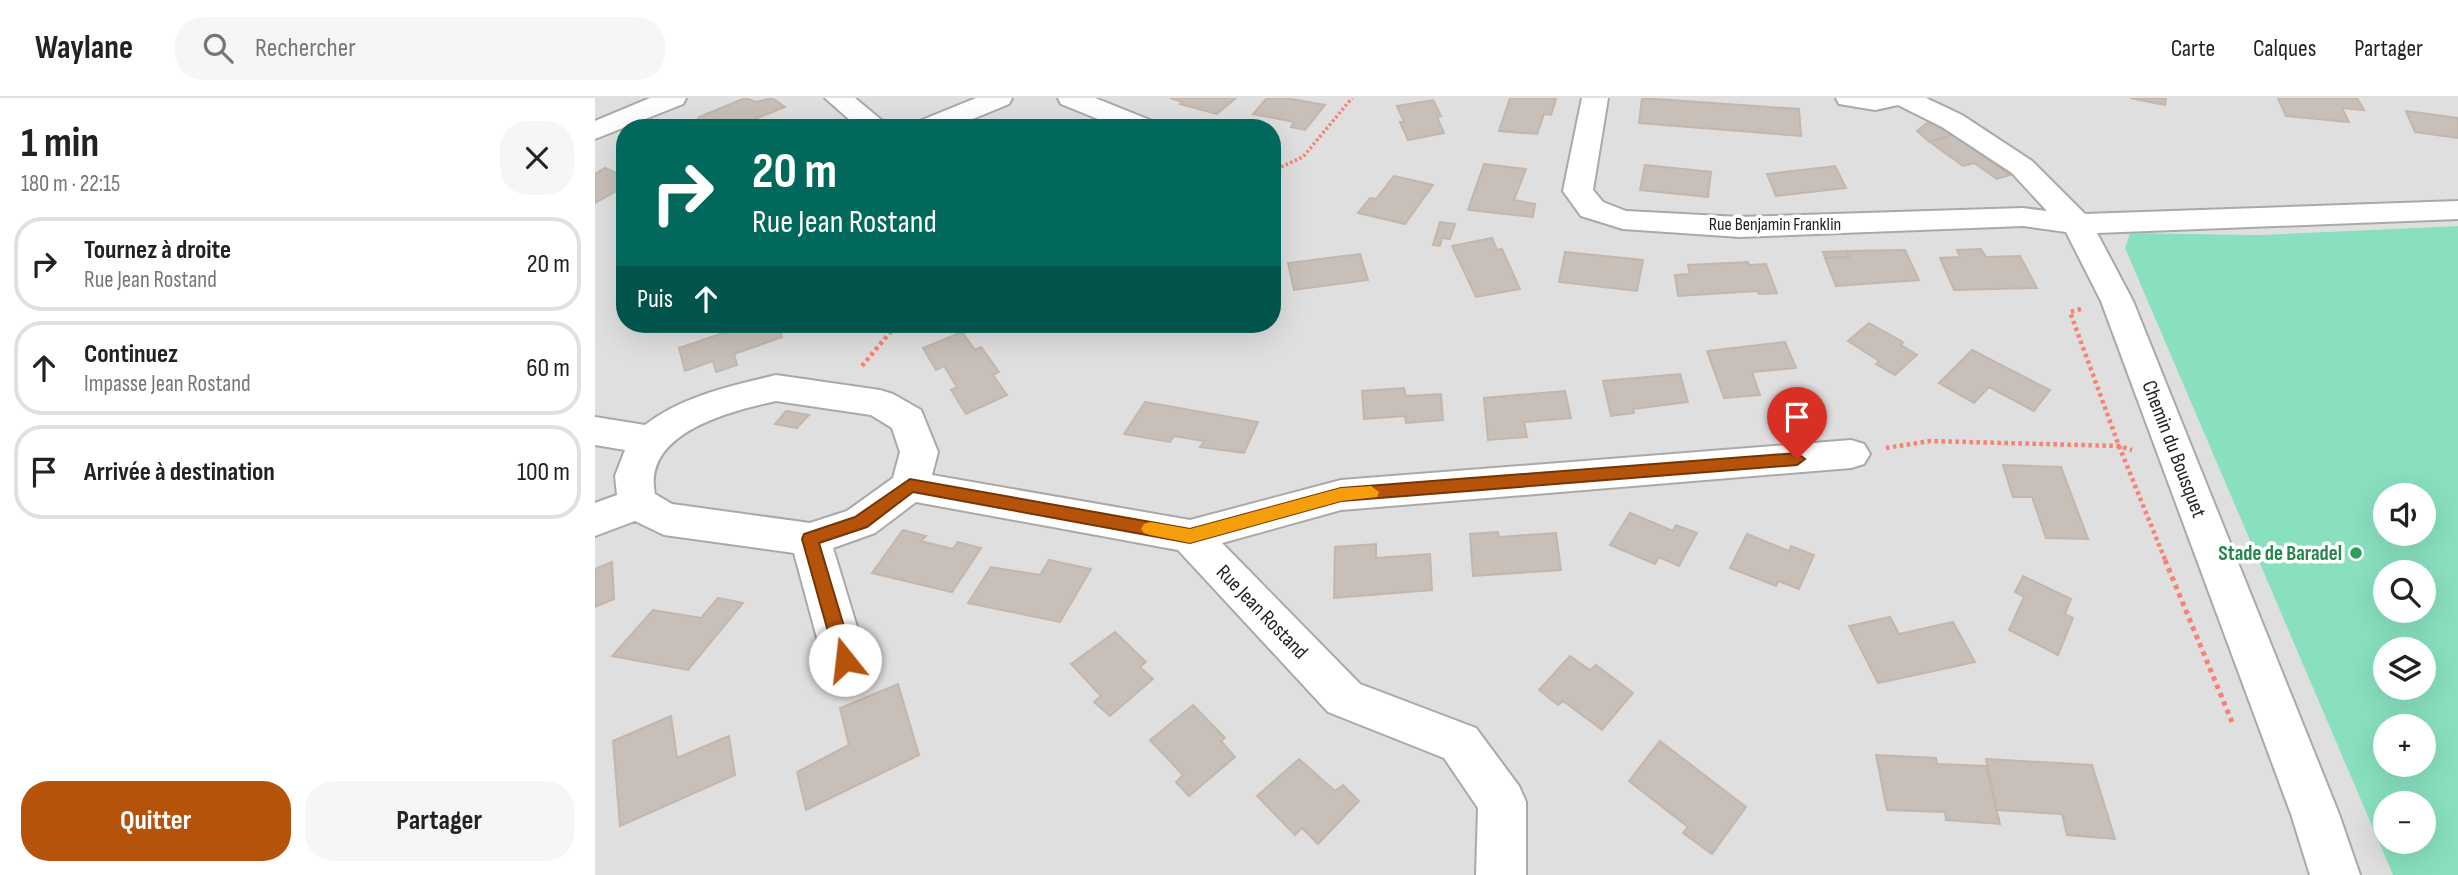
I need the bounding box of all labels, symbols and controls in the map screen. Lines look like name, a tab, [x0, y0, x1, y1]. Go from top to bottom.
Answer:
search box	[175, 17, 665, 80]
text: Waylane	[35, 28, 133, 68]
icon: search	[199, 29, 237, 67]
text: Rechercher	[255, 33, 356, 64]
text: Carte	[2171, 34, 2215, 63]
text: Calques	[2253, 34, 2316, 63]
text: Partager	[2354, 34, 2423, 63]
text: 1 min	[21, 118, 99, 169]
button: close	[500, 121, 574, 195]
text: 20 m	[752, 143, 837, 202]
icon: right	[637, 147, 728, 238]
text: 180 m · 22:15	[21, 170, 120, 198]
text: Rue Jean Rostand	[752, 203, 937, 242]
street label: Rue Benjamin Franklin	[1709, 214, 1841, 235]
text: Tournez à droite	[84, 235, 231, 266]
icon: right	[25, 245, 63, 283]
text: 20 m	[527, 249, 570, 280]
text: Rue Jean Rostand	[84, 266, 217, 294]
icon: ahead	[687, 280, 725, 318]
text: Puis	[637, 284, 673, 315]
text: Continuez	[84, 339, 178, 370]
icon: ahead	[25, 349, 63, 387]
text: 60 m	[526, 353, 570, 384]
text: Impasse Jean Rostand	[84, 370, 251, 398]
street label: Chemin du Bousquet	[2136, 377, 2212, 521]
pin	[1767, 387, 1827, 459]
icon: arrive	[1778, 398, 1816, 436]
icon: arrive	[25, 453, 63, 491]
text: Arrivée à destination	[84, 457, 275, 488]
text: 100 m	[517, 457, 570, 488]
map controls	[2373, 483, 2436, 854]
button: sound	[2373, 483, 2436, 546]
place label: Stade de Baradel	[2218, 541, 2342, 566]
marker: Stade de Baradel	[2348, 545, 2364, 561]
street label: Rue Jean Rostand	[1211, 560, 1313, 664]
button: search	[2373, 560, 2436, 623]
position arrow	[808, 623, 882, 697]
button: layers	[2373, 637, 2436, 700]
button: +	[2373, 714, 2436, 777]
button: Quitter	[21, 781, 291, 861]
button: Partager	[305, 781, 574, 861]
button: −	[2373, 791, 2436, 854]

